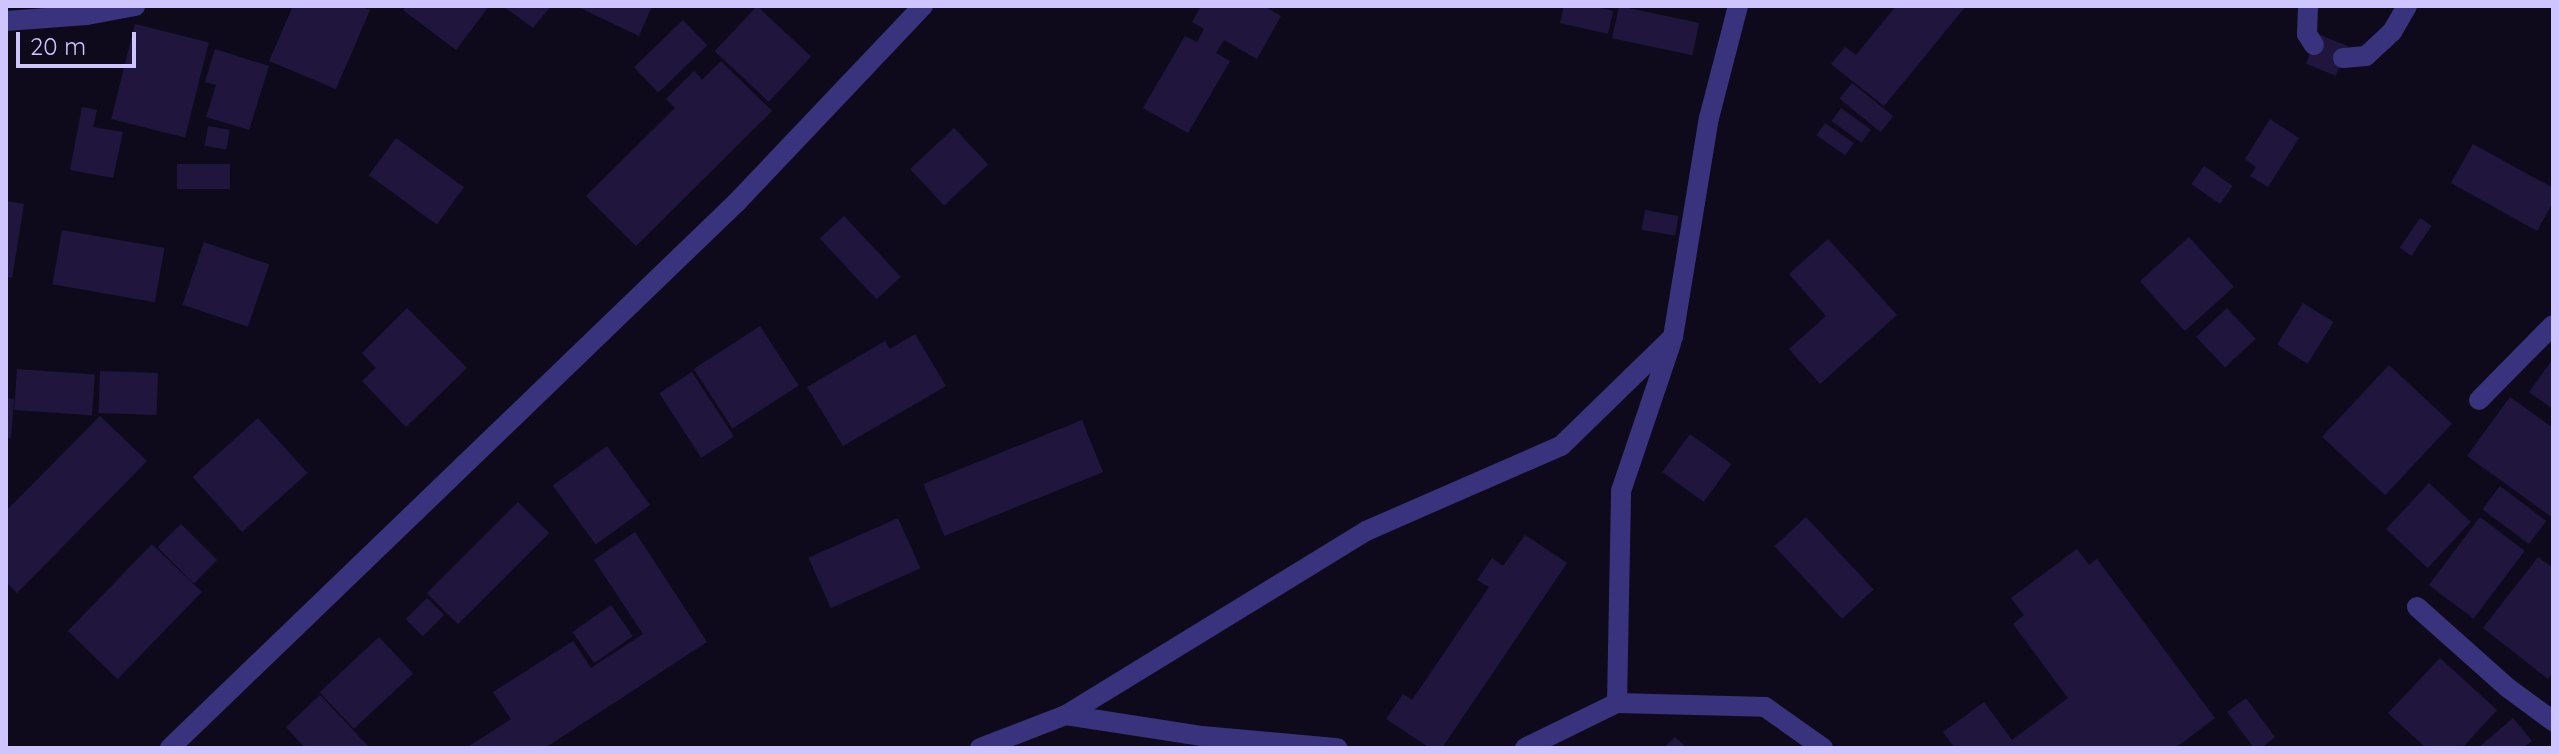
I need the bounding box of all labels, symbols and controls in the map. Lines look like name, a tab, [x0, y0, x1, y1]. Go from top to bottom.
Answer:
scale bar	[20, 16, 140, 66]
text: 20 m	[30, 31, 86, 61]

